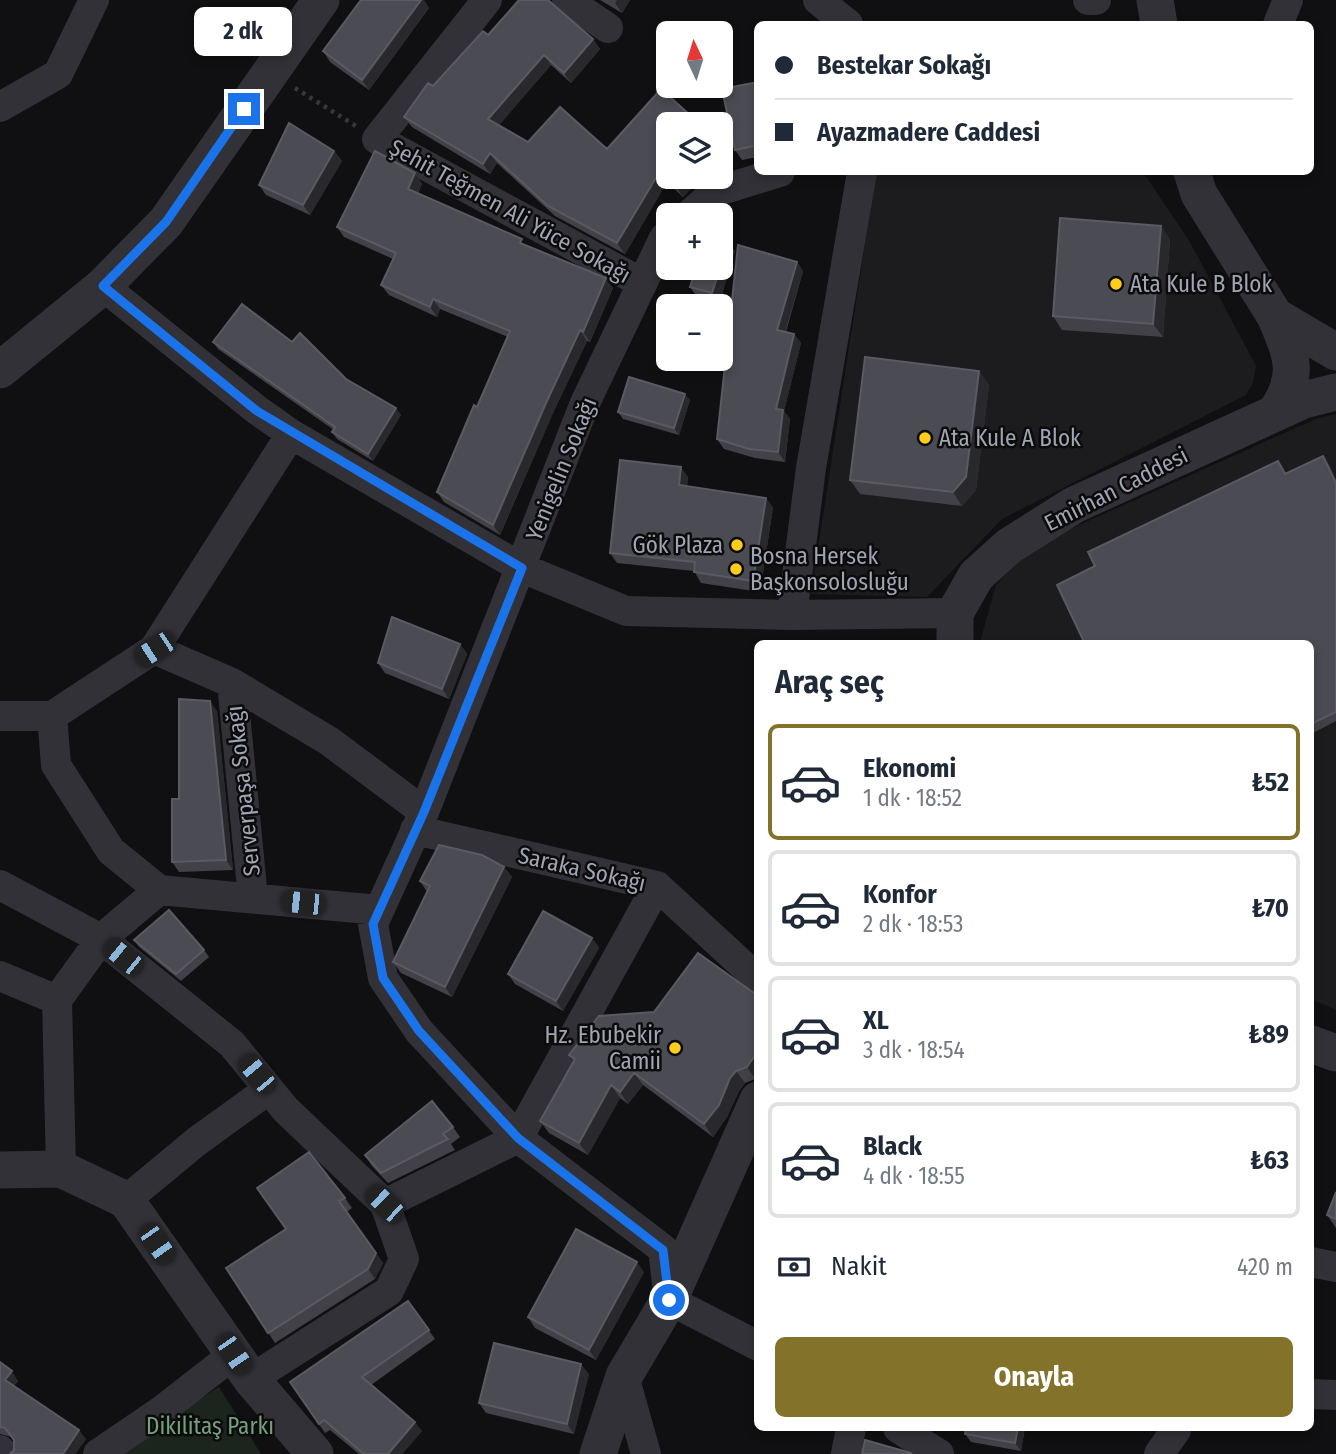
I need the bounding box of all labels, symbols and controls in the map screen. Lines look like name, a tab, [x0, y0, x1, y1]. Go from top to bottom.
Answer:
callout: 2 dk	[195, 7, 293, 56]
text: 2 dk	[223, 17, 263, 45]
north arrow	[656, 21, 733, 98]
map controls	[656, 21, 733, 371]
text: Bestekar Sokağı	[817, 50, 991, 81]
route end	[228, 93, 260, 125]
button: layers	[656, 112, 733, 189]
text: Ayazmadere Caddesi	[817, 117, 1040, 148]
street label: Şehit Teğmen Ali Yüce Sokağı	[385, 133, 635, 289]
button: +	[656, 203, 733, 280]
place label: Ata Kule B Blok	[1130, 270, 1272, 298]
marker: Ata Kule B Blok	[1108, 276, 1124, 292]
button: −	[656, 294, 733, 371]
street label: Yenigelin Sokağı	[520, 393, 602, 545]
place label: Ata Kule A Blok	[939, 424, 1081, 452]
marker: Ata Kule A Blok	[917, 430, 933, 446]
street label: Emirhan Caddesi	[1040, 441, 1192, 537]
place label: Gök Plaza	[632, 531, 723, 559]
marker: Gök Plaza	[729, 537, 745, 553]
place label: Bosna Hersek Başkonsolosluğu	[750, 542, 909, 596]
marker: Bosna Hersek Başkonsolosluğu	[728, 561, 744, 577]
car	[132, 629, 179, 669]
text: Araç seç	[775, 663, 884, 701]
street label: Serverpaşa Sokağı	[220, 704, 266, 878]
icon: car	[779, 751, 842, 814]
text: Ekonomi	[863, 753, 956, 784]
text: ₺52	[1251, 767, 1289, 798]
text: 1 dk · 18:52	[863, 784, 962, 812]
street label: Saraka Sokağı	[516, 841, 648, 897]
icon: car	[779, 877, 842, 940]
text: Konfor	[863, 879, 937, 910]
car	[282, 890, 325, 916]
text: ₺70	[1252, 893, 1289, 924]
text: 2 dk · 18:53	[863, 910, 964, 938]
car	[101, 936, 146, 978]
icon: car	[779, 1003, 842, 1066]
text: XL	[863, 1005, 889, 1036]
text: ₺89	[1248, 1019, 1289, 1050]
place label: Hz. Ebubekir Camii	[545, 1021, 661, 1075]
text: 3 dk · 18:54	[863, 1036, 965, 1064]
marker: Hz. Ebubekir Camii	[667, 1040, 683, 1056]
car	[236, 1051, 279, 1097]
icon: car	[779, 1129, 842, 1192]
text: Black	[863, 1131, 922, 1162]
text: ₺63	[1250, 1145, 1289, 1176]
text: 4 dk · 18:55	[863, 1162, 965, 1190]
car	[363, 1182, 408, 1226]
car	[137, 1221, 178, 1267]
icon: cash	[775, 1248, 813, 1286]
text: Nakit	[831, 1251, 887, 1282]
text: 420 m	[1237, 1253, 1293, 1281]
route start	[653, 1284, 685, 1316]
car	[214, 1331, 255, 1377]
button: Onayla	[775, 1337, 1293, 1417]
park label: Dikilitaş Parkı	[146, 1412, 274, 1440]

